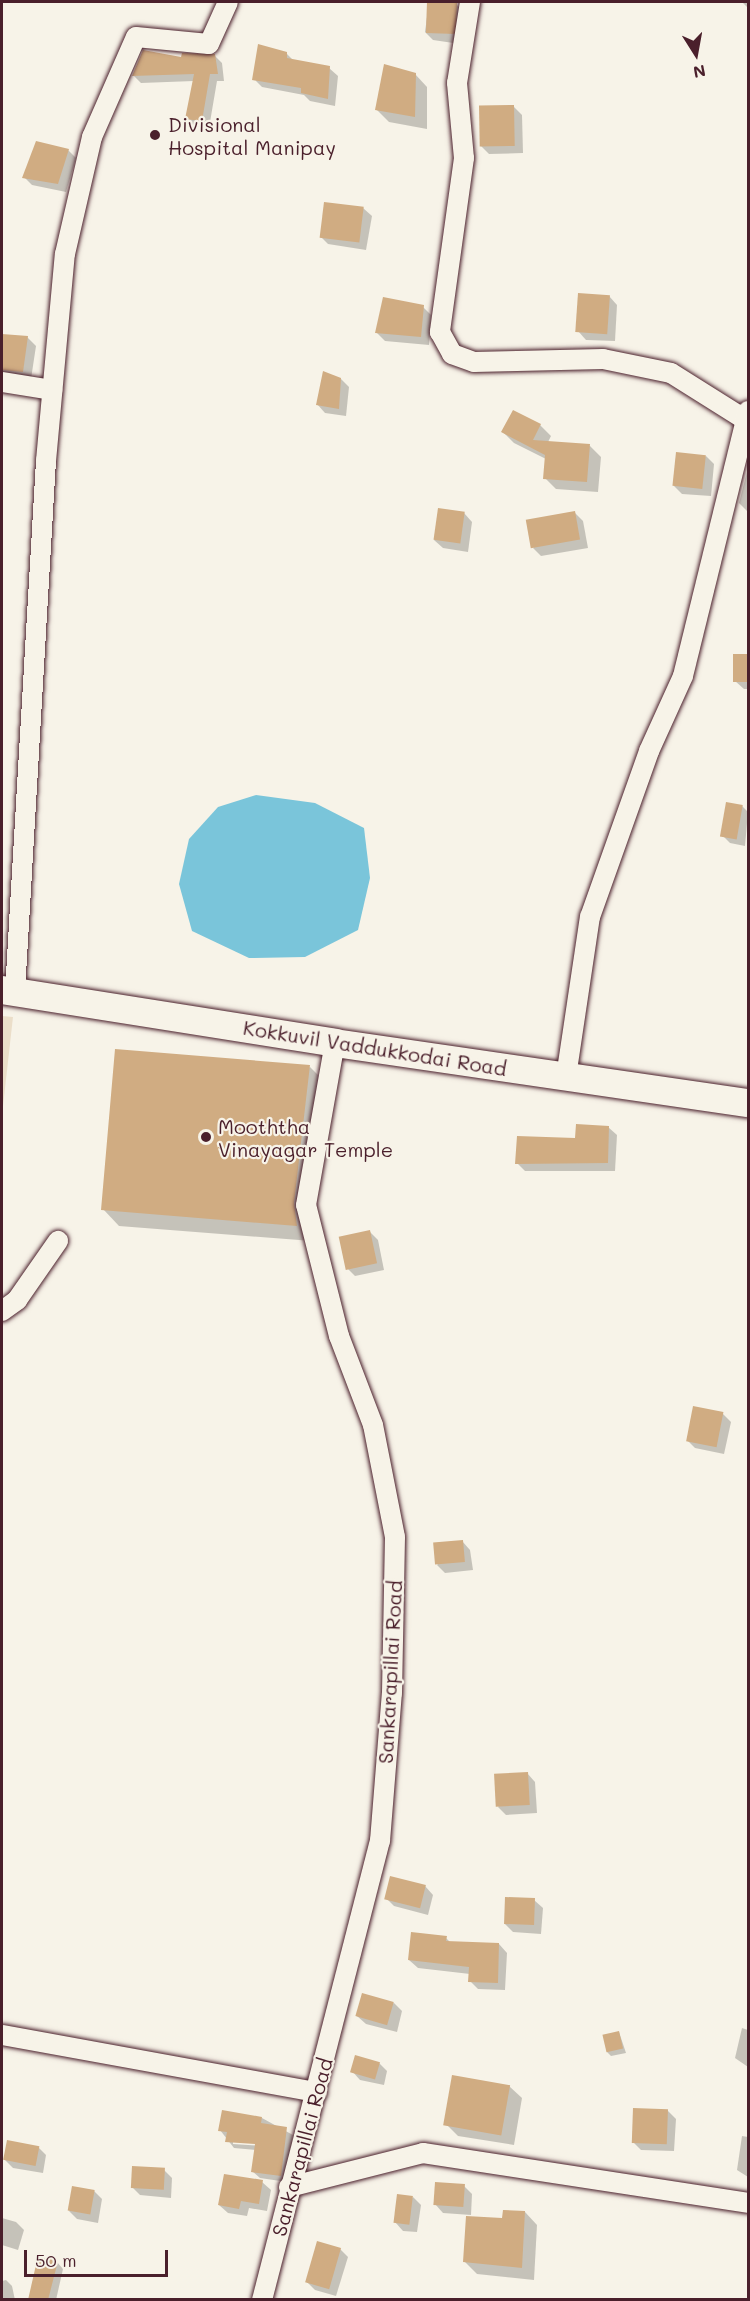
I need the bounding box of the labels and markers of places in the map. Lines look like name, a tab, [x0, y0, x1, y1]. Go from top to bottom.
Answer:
place label: Divisional Hospital Manipay	[168, 112, 336, 159]
marker: Divisional Hospital Manipay	[146, 126, 164, 144]
place label: Mooththa Vinayagar Temple	[218, 1114, 393, 1161]
marker: Mooththa Vinayagar Temple	[199, 1130, 213, 1144]

